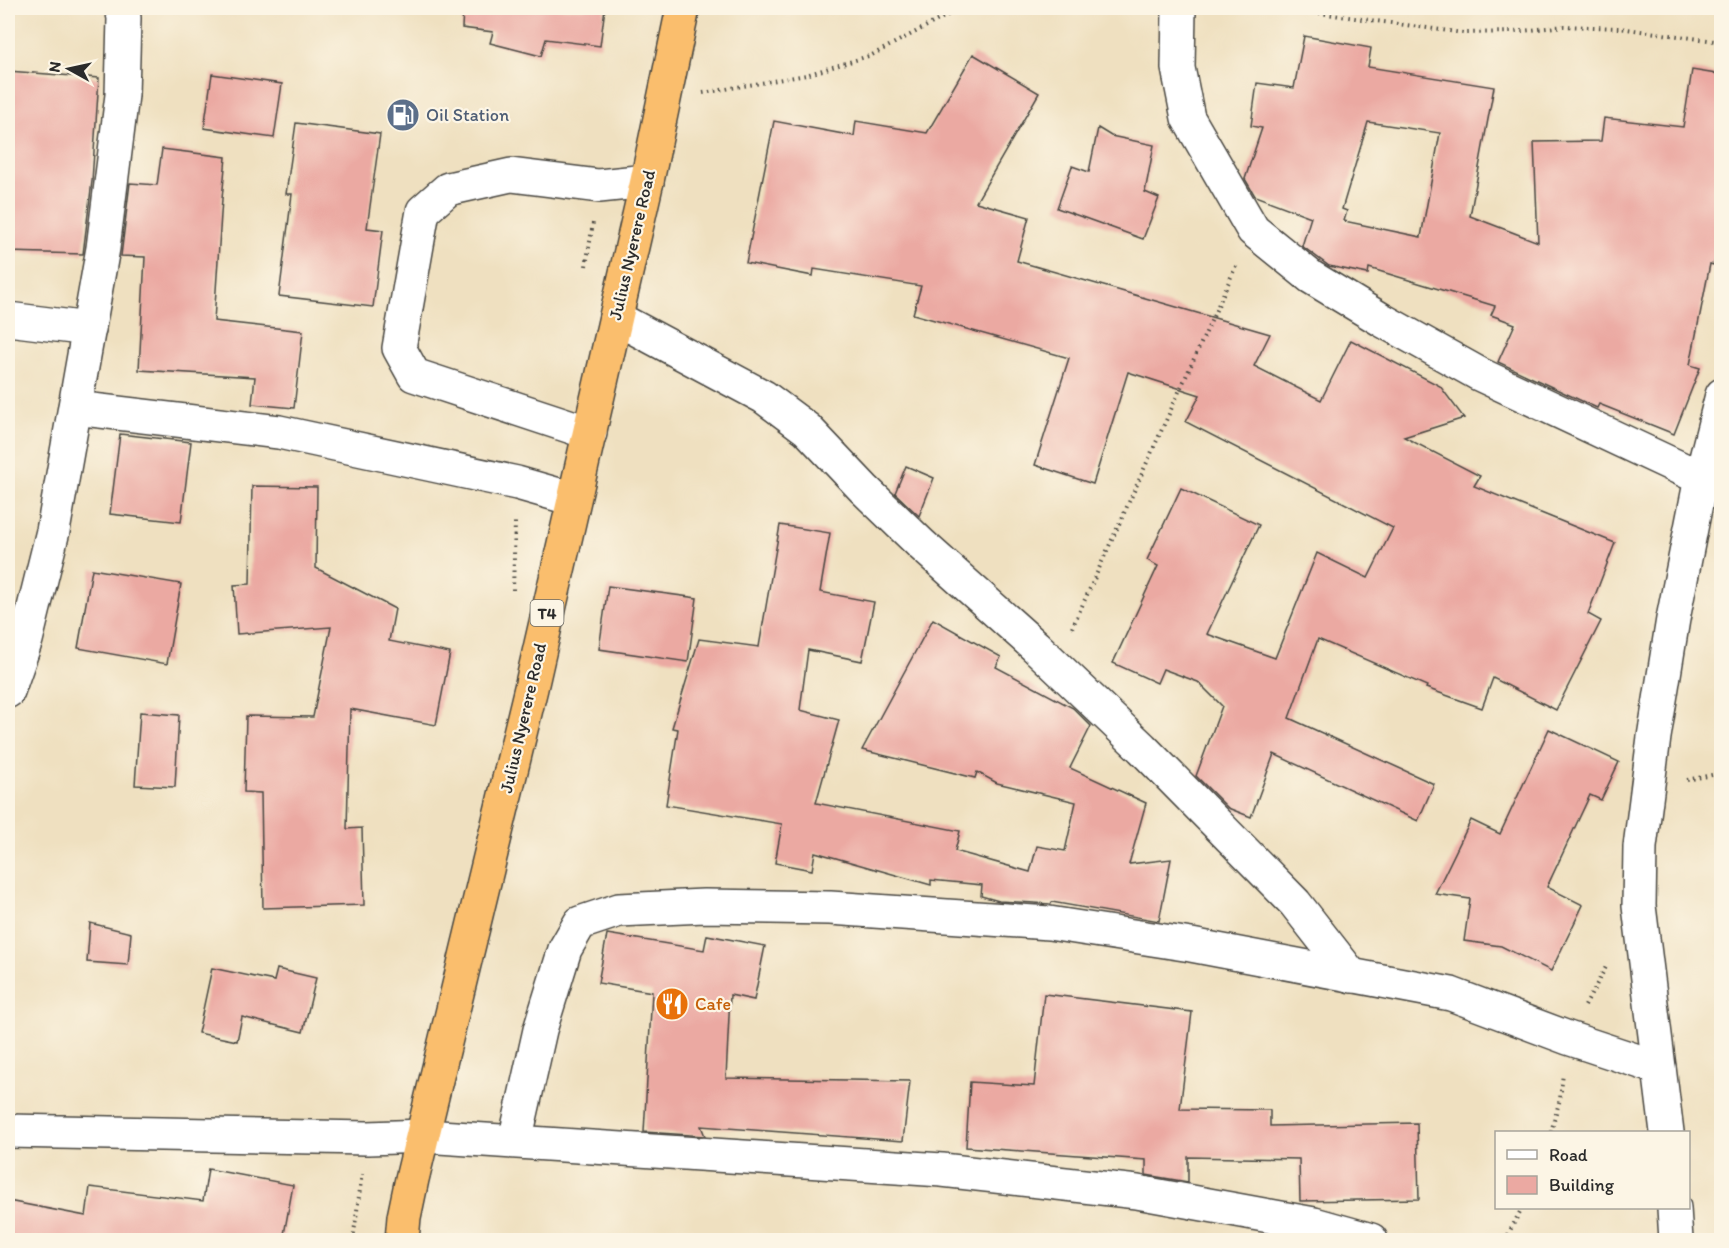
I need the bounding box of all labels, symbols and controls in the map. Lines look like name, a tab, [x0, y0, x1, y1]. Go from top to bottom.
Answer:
north arrow	[39, 39, 99, 99]
text: N	[44, 60, 65, 74]
fuel station icon: Oil Station	[385, 97, 421, 133]
place label: Oil Station	[426, 104, 509, 126]
street label: Julius Nyerere Road	[604, 168, 660, 322]
road number: T4	[530, 600, 564, 626]
street label: Julius Nyerere Road	[495, 641, 551, 795]
restaurant icon: Cafe	[654, 986, 690, 1022]
place label: Cafe	[695, 993, 731, 1015]
legend	[1495, 1131, 1690, 1209]
text: Road	[1549, 1144, 1588, 1166]
text: Building	[1549, 1174, 1615, 1196]

